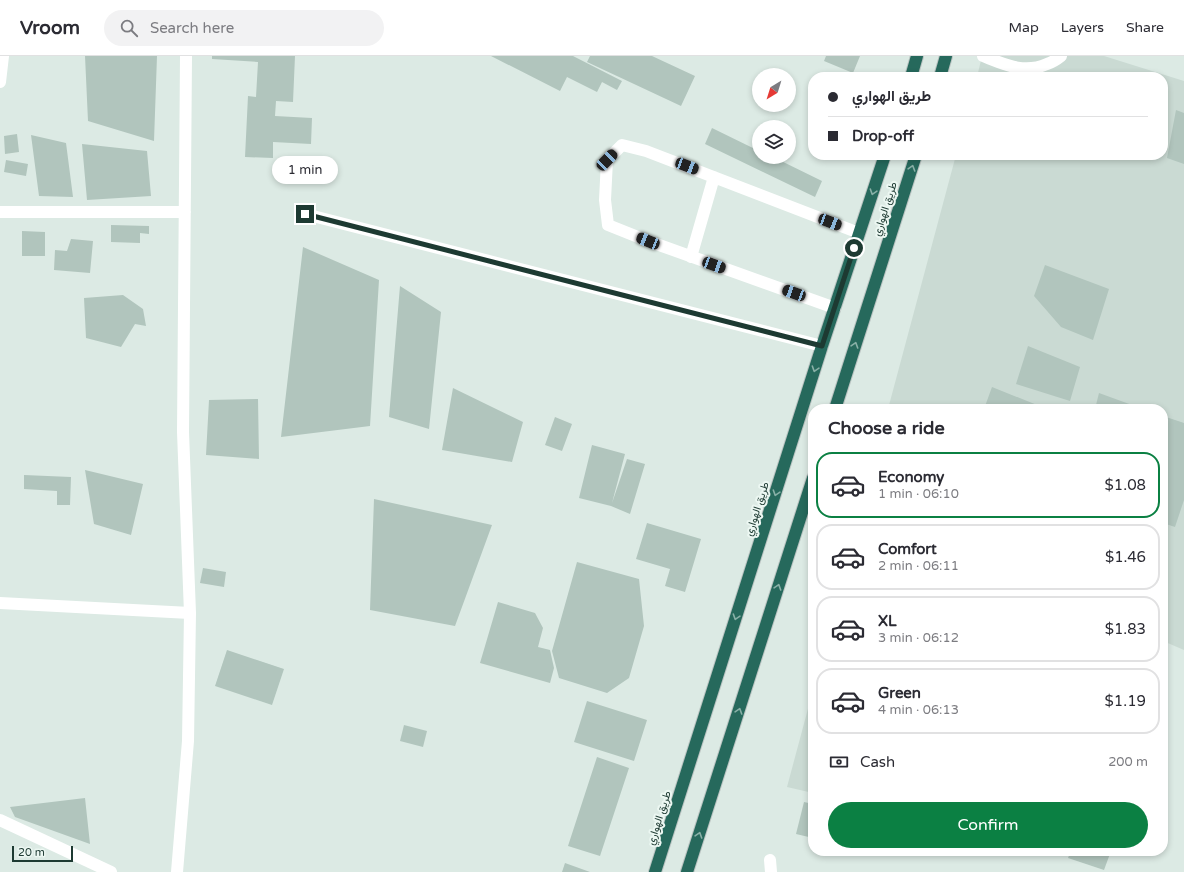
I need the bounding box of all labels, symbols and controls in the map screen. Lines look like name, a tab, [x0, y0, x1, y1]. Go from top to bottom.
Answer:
search box	[104, 10, 384, 46]
text: Vroom	[20, 17, 80, 39]
icon: search	[118, 17, 140, 39]
text: Search here	[150, 19, 234, 37]
text: Map	[1009, 19, 1039, 36]
text: Layers	[1061, 19, 1104, 36]
text: Share	[1126, 19, 1164, 36]
north arrow	[752, 68, 796, 112]
map controls	[752, 68, 796, 164]
text: طريق الهواري	[852, 87, 931, 105]
button: layers	[752, 120, 796, 164]
text: Drop-off	[852, 127, 914, 145]
car	[594, 147, 620, 173]
callout: 1 min	[272, 156, 338, 184]
car	[674, 156, 700, 176]
text: 1 min	[288, 162, 322, 178]
one-way arrow	[907, 165, 916, 172]
street label: طريق الهواري	[870, 180, 903, 239]
one-way arrow	[869, 188, 878, 195]
route end	[296, 205, 314, 223]
car	[817, 212, 843, 232]
car	[635, 231, 661, 251]
route start	[845, 239, 863, 257]
car	[701, 255, 727, 275]
car	[781, 283, 807, 303]
one-way arrow	[850, 342, 859, 349]
one-way arrow	[811, 365, 820, 372]
text: Choose a ride	[828, 417, 945, 439]
icon: car	[830, 467, 866, 503]
text: Economy	[878, 468, 944, 486]
text: $1.08	[1105, 476, 1146, 494]
street label: طريق الهواري	[742, 480, 775, 539]
text: 1 min · 06:10	[878, 486, 959, 502]
one-way arrow	[772, 489, 780, 496]
icon: car	[830, 539, 866, 575]
text: Comfort	[878, 540, 937, 558]
text: $1.46	[1105, 548, 1146, 566]
text: 2 min · 06:11	[878, 558, 959, 574]
one-way arrow	[773, 584, 782, 591]
icon: car	[830, 611, 866, 647]
text: XL	[878, 612, 897, 630]
one-way arrow	[732, 613, 741, 620]
text: $1.83	[1105, 620, 1146, 638]
text: 3 min · 06:12	[878, 630, 959, 646]
icon: car	[830, 683, 866, 719]
text: Green	[878, 684, 921, 702]
text: $1.19	[1105, 692, 1146, 710]
text: 4 min · 06:13	[878, 702, 959, 718]
one-way arrow	[734, 708, 743, 715]
icon: cash	[828, 751, 850, 773]
text: Cash	[860, 753, 895, 771]
text: 200 m	[1108, 754, 1148, 770]
street label: طريق الهواري	[644, 789, 677, 848]
button: Confirm	[828, 802, 1148, 848]
one-way arrow	[694, 832, 703, 839]
scale bar	[12, 844, 73, 863]
text: 20 m	[18, 846, 45, 859]

